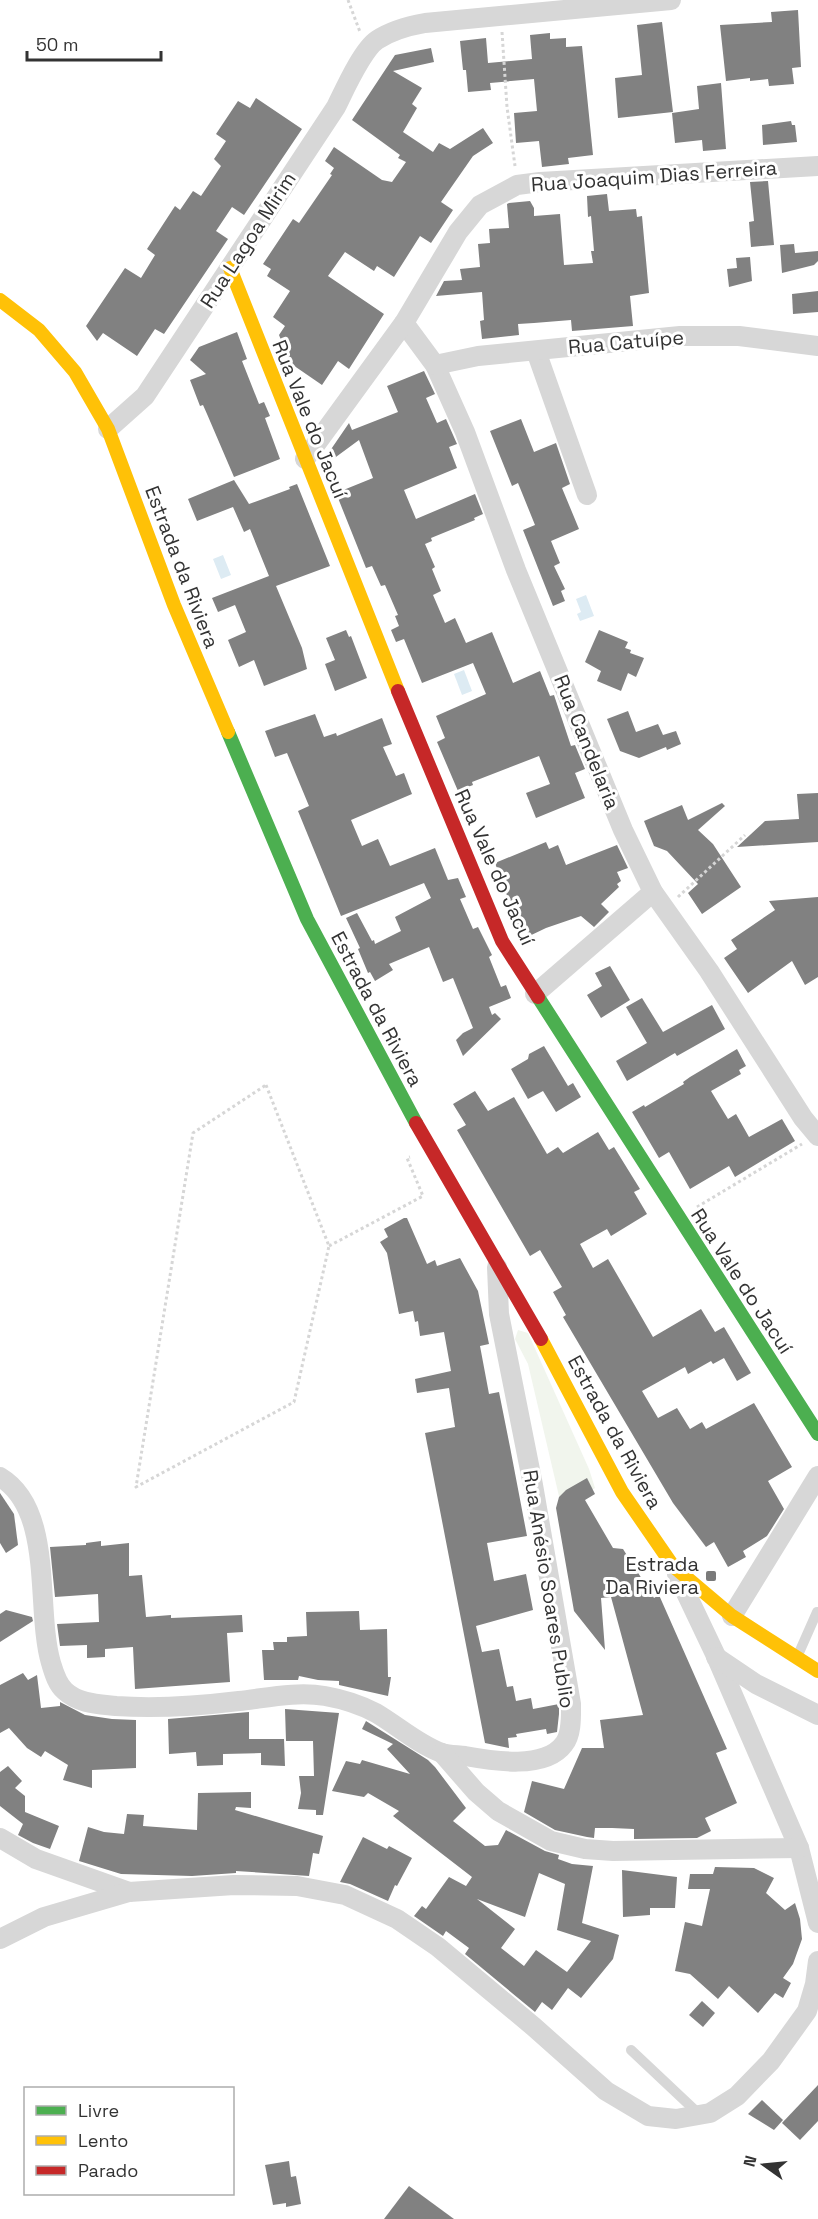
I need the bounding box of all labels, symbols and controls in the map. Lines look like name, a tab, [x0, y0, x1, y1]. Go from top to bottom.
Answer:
scale bar	[27, 24, 160, 62]
text: 50 m	[36, 33, 78, 56]
street label: Rua Joaquim Dias Ferreira	[530, 154, 778, 198]
street label: Rua Lagoa Mirim	[194, 167, 302, 313]
street label: Rua Catuípe	[567, 324, 685, 360]
street label: Rua Vale do Jacuí	[266, 336, 354, 502]
street label: Estrada da Riviera	[139, 482, 225, 652]
street label: Rua Candelaria	[548, 671, 626, 813]
street label: Rua Vale do Jacuí	[449, 785, 541, 949]
street label: Estrada da Riviera	[325, 927, 429, 1091]
street label: Rua Vale do Jacuí	[685, 1203, 799, 1359]
street label: Estrada da Riviera	[562, 1350, 668, 1514]
street label: Rua Anésio Soares Publio	[517, 1468, 581, 1710]
place label: Estrada Da Riviera	[605, 1551, 699, 1600]
marker: Estrada Da Riviera	[704, 1569, 718, 1583]
legend	[24, 2087, 234, 2195]
text: Livre	[78, 2099, 119, 2122]
text: Lento	[78, 2129, 128, 2152]
north arrow	[734, 2135, 794, 2195]
text: N	[738, 2153, 762, 2169]
text: Parado	[78, 2159, 138, 2182]

